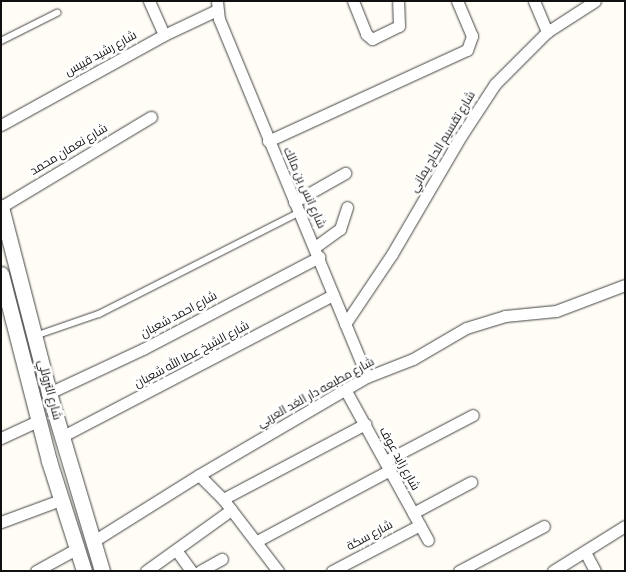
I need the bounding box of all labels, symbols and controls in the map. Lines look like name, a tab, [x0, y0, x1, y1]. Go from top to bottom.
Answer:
street label: شارع رشيد قبيس	[62, 28, 140, 80]
street label: شارع تقسيم الحاج يماني	[407, 89, 479, 195]
street label: شارع نعمان محمد	[28, 121, 110, 179]
street label: شارع انس بن مالك	[280, 145, 328, 231]
street label: شارع احمد شعبان	[138, 289, 220, 341]
street label: شارع الشيخ عطا الله شعبان	[132, 319, 252, 391]
street label: شارع مطبعه دار الغد العربي	[255, 355, 377, 431]
street label: شارع التروللي	[34, 358, 64, 422]
street label: شارع زايد عوف	[376, 425, 422, 493]
street label: شارع سكة	[344, 518, 396, 554]

